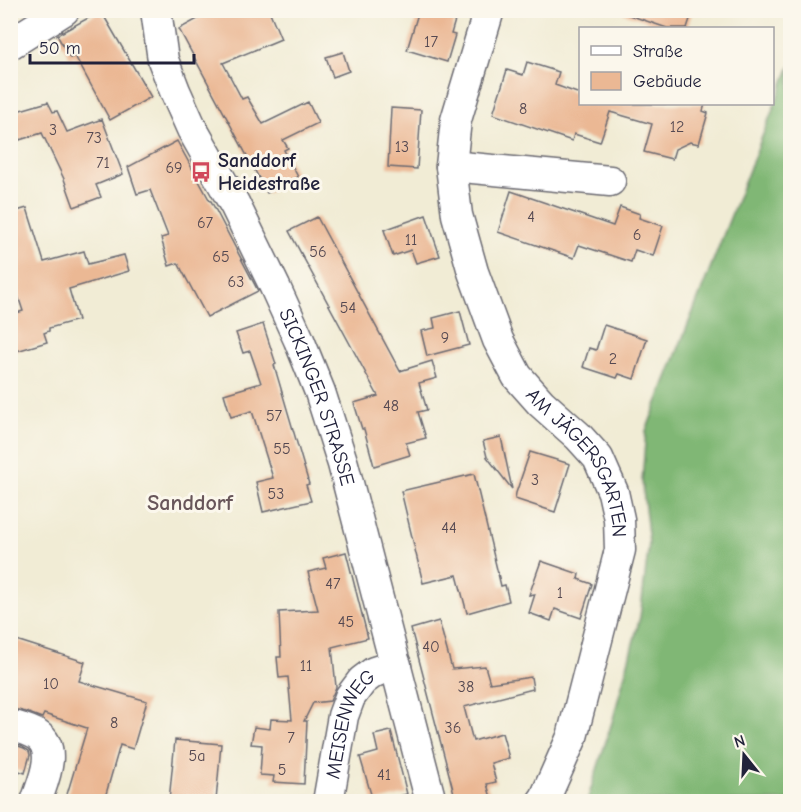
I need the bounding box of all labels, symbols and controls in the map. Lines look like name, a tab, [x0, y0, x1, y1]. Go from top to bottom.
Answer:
scale bar	[30, 27, 194, 65]
legend	[579, 27, 774, 105]
house number: 17	[424, 33, 438, 51]
text: 50 m	[39, 38, 81, 59]
text: Straße	[633, 41, 683, 62]
text: Gebäude	[633, 71, 702, 92]
house number: 8	[519, 100, 527, 118]
house number: 12	[670, 118, 684, 136]
house number: 3	[49, 121, 57, 139]
house number: 73	[86, 129, 102, 147]
house number: 13	[395, 138, 409, 156]
place label: Sanddorf Heidestraße	[218, 149, 320, 195]
house number: 71	[96, 154, 110, 172]
house number: 69	[165, 159, 183, 177]
bus stop icon: Sanddorf Heidestraße	[189, 160, 213, 184]
house number: 4	[527, 208, 535, 226]
house number: 67	[197, 214, 214, 232]
house number: 6	[633, 226, 641, 244]
house number: 11	[405, 231, 417, 249]
house number: 56	[309, 243, 327, 261]
house number: 65	[212, 248, 230, 266]
house number: 63	[228, 273, 244, 291]
house number: 54	[340, 299, 356, 317]
street label: SICKINGER STRASSE	[275, 305, 360, 488]
house number: 9	[441, 329, 449, 347]
house number: 2	[609, 350, 617, 368]
street label: AM JÄGERSGARTEN	[522, 383, 631, 538]
house number: 48	[383, 397, 399, 415]
house number: 57	[266, 407, 283, 425]
house number: 55	[273, 440, 291, 458]
house number: 3	[531, 471, 539, 489]
house number: 53	[268, 485, 284, 503]
district label: Sanddorf	[147, 490, 234, 516]
house number: 44	[441, 519, 457, 537]
house number: 47	[325, 575, 341, 593]
house number: 1	[557, 584, 563, 602]
house number: 45	[338, 613, 354, 631]
house number: 40	[422, 638, 440, 656]
house number: 11	[300, 657, 312, 675]
street label: MEISENWEG	[321, 664, 379, 781]
house number: 10	[43, 675, 59, 693]
house number: 38	[458, 678, 474, 696]
house number: 8	[110, 714, 118, 732]
house number: 36	[445, 719, 461, 737]
north arrow	[714, 725, 774, 785]
house number: 7	[287, 729, 295, 747]
text: N	[732, 732, 747, 752]
house number: 5a	[189, 747, 205, 765]
house number: 5	[278, 761, 286, 779]
house number: 41	[377, 766, 391, 784]

